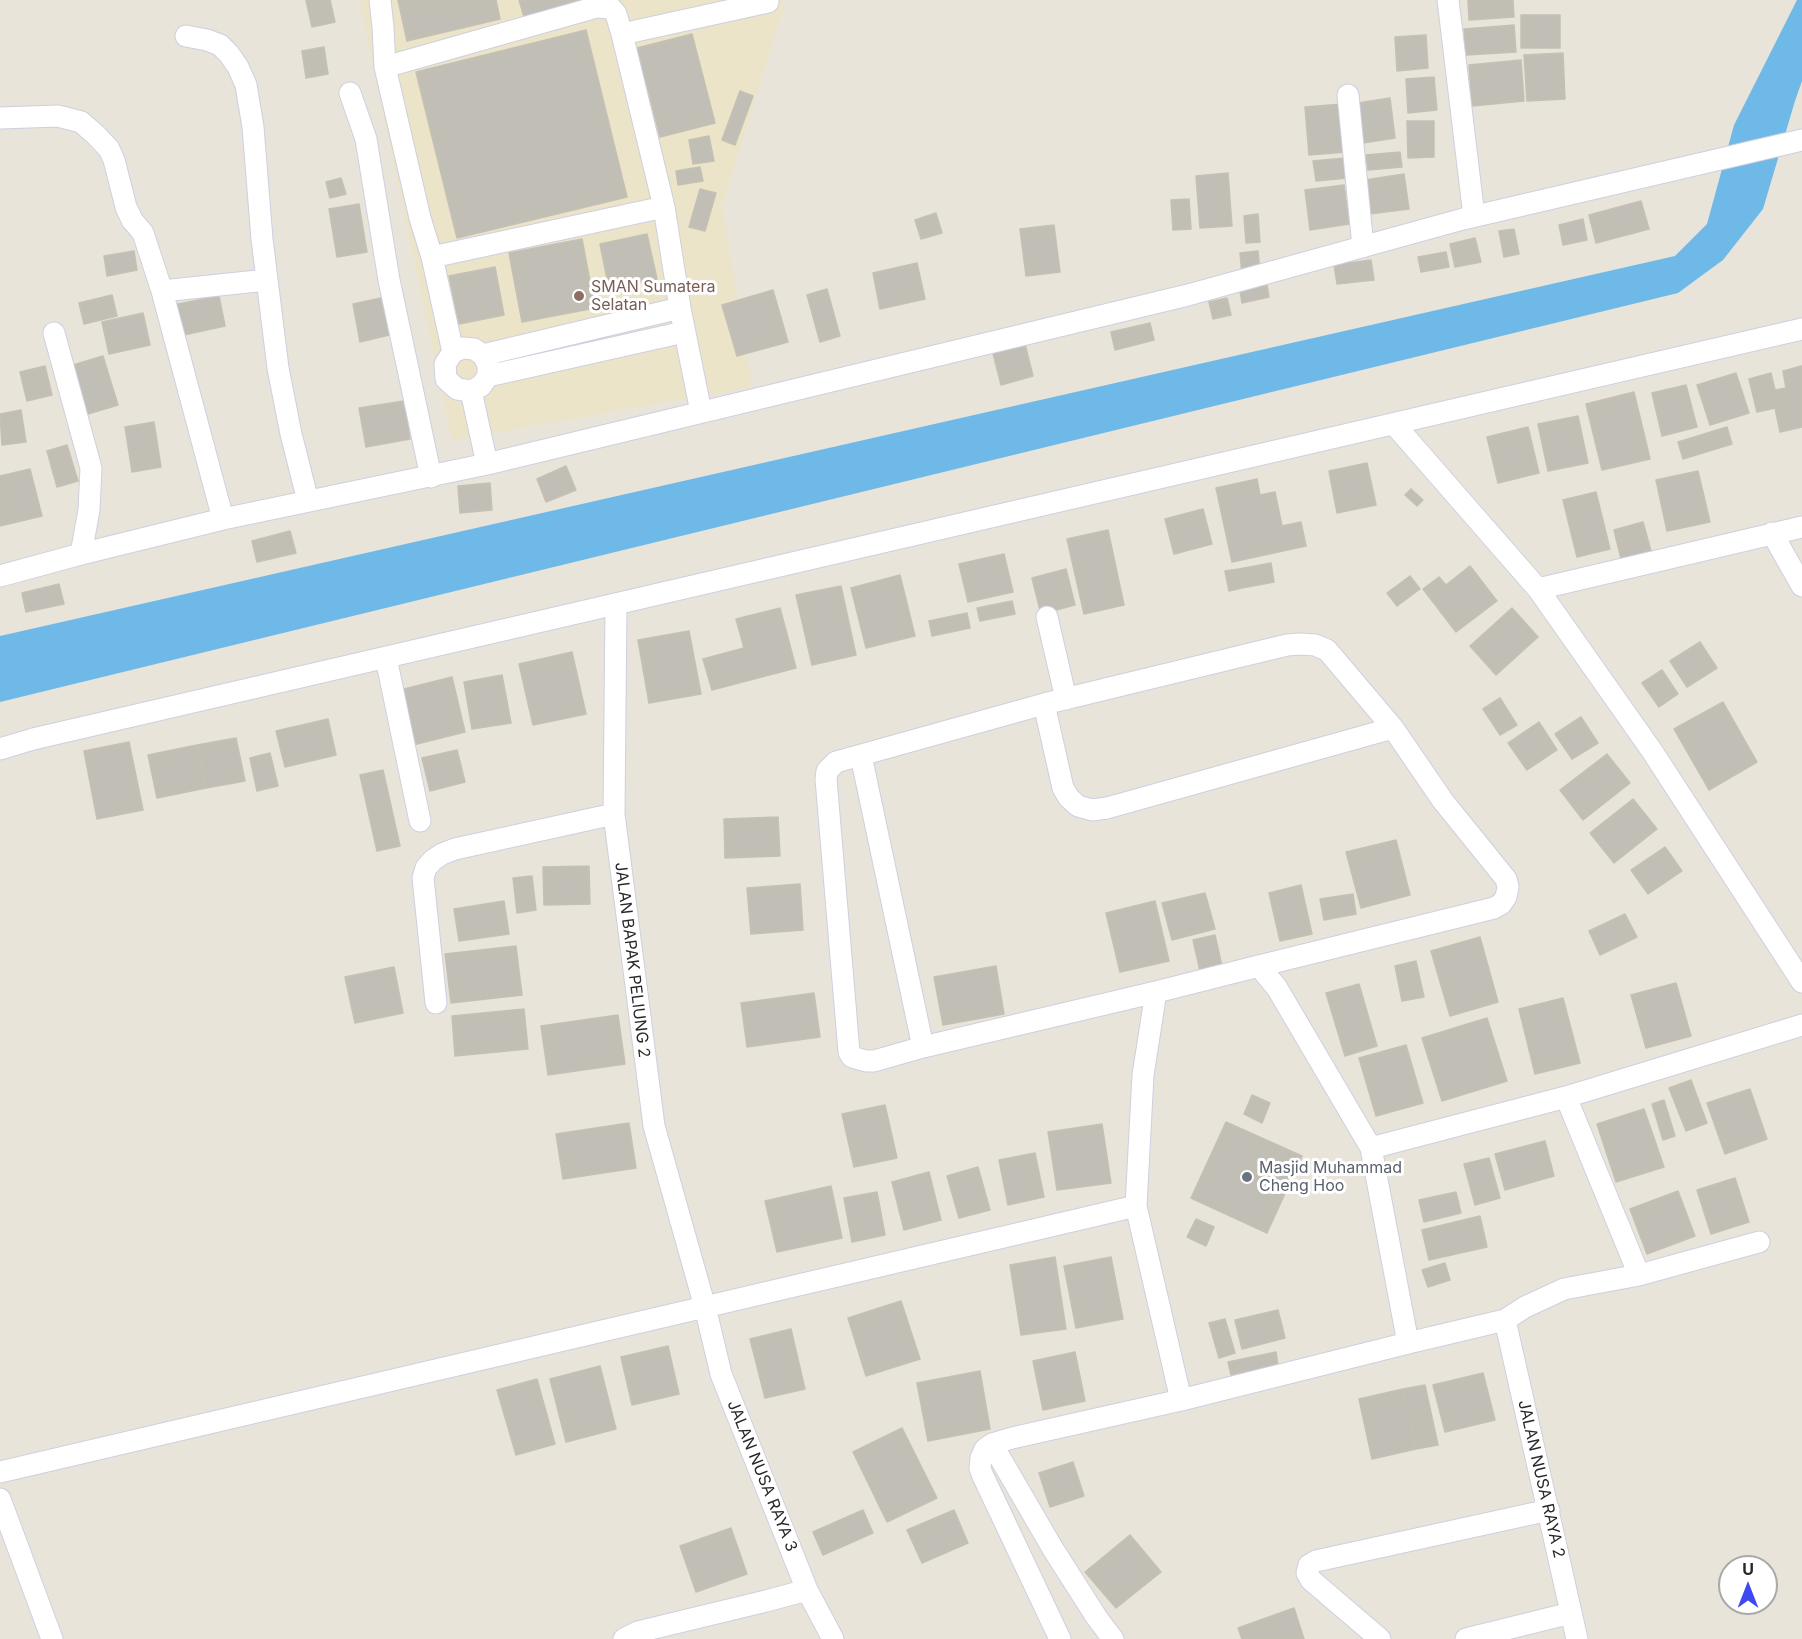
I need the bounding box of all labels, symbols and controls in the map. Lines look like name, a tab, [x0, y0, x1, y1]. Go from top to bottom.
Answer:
place label: SMAN Sumatera Selatan	[591, 277, 715, 315]
marker: SMAN Sumatera Selatan	[572, 289, 586, 303]
street label: JALAN BAPAK PELIUNG 2	[610, 861, 654, 1059]
place label: Masjid Muhammad Cheng Hoo	[1259, 1158, 1402, 1196]
marker: Masjid Muhammad Cheng Hoo	[1240, 1170, 1254, 1184]
street label: JALAN NUSA RAYA 3	[723, 1398, 801, 1554]
street label: JALAN NUSA RAYA 2	[1513, 1398, 1569, 1560]
north arrow	[1718, 1555, 1778, 1615]
text: U	[1742, 1559, 1754, 1579]

